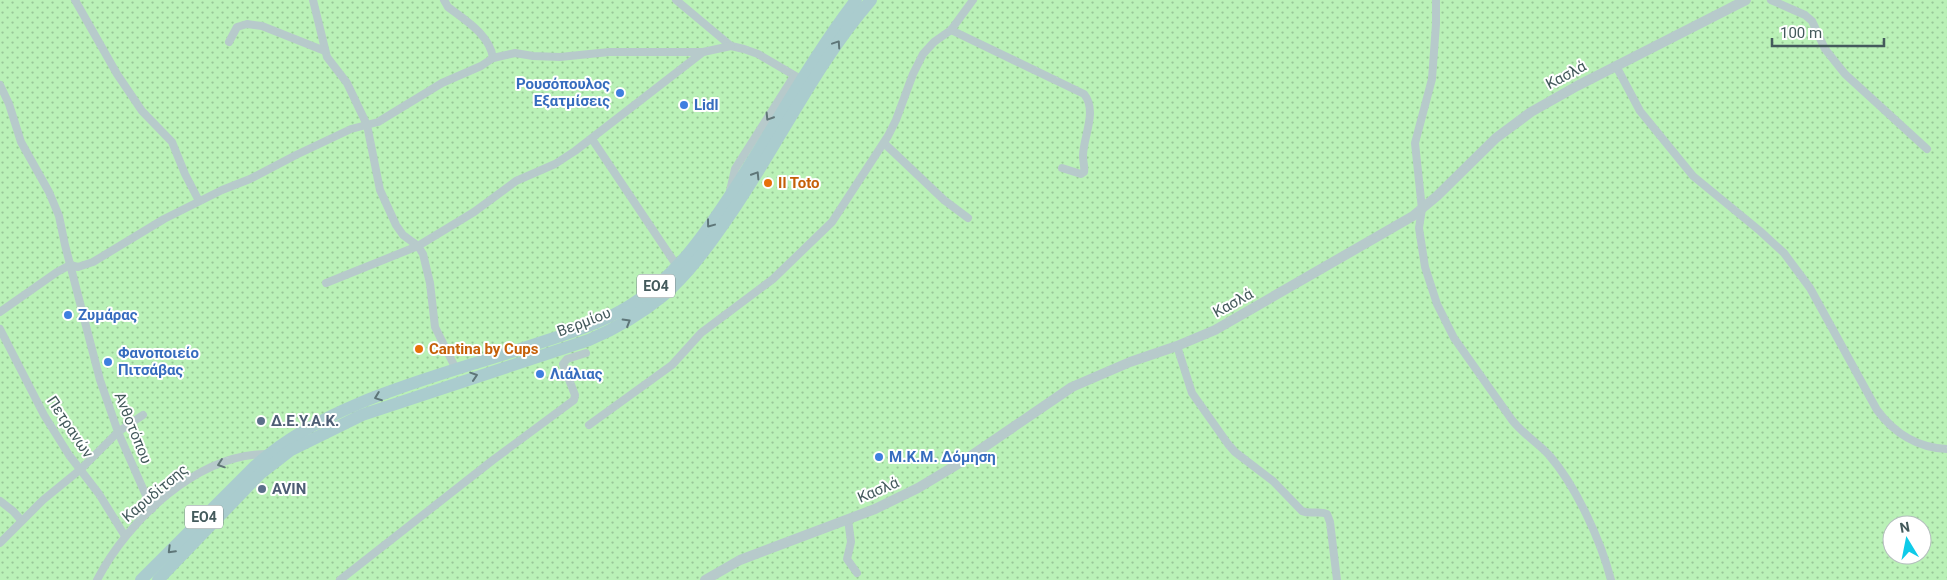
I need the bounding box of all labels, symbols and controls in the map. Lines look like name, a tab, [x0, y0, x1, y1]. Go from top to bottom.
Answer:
scale bar	[1772, 15, 1884, 47]
text: 100 m	[1780, 24, 1822, 42]
one-way arrow	[831, 40, 840, 50]
street label: Κασλά	[1543, 57, 1590, 93]
place label: Ρουσόπουλος Εξατμίσεις	[516, 75, 610, 110]
marker: Ρουσόπουλος Εξατμίσεις	[614, 87, 626, 99]
place label: Lidl	[694, 96, 719, 114]
marker: Lidl	[678, 99, 690, 111]
one-way arrow	[766, 112, 775, 121]
one-way arrow	[750, 172, 760, 181]
place label: Il Toto	[778, 174, 820, 192]
marker: Il Toto	[762, 177, 774, 189]
one-way arrow	[707, 218, 716, 228]
road number: ΕΟ4	[637, 274, 675, 298]
street label: Κασλά	[1210, 284, 1257, 321]
street label: Βερμίου	[555, 304, 613, 340]
place label: Ζυμάρας	[78, 306, 138, 324]
marker: Ζυμάρας	[62, 309, 74, 321]
one-way arrow	[621, 318, 630, 328]
place label: Cantina by Cups	[429, 340, 539, 358]
marker: Cantina by Cups	[413, 343, 425, 355]
place label: Φανοποιείο Πιτσάβας	[118, 344, 199, 379]
marker: Φανοποιείο Πιτσάβας	[102, 356, 114, 368]
place label: Λιάλιας	[550, 365, 603, 383]
marker: Λιάλιας	[534, 368, 546, 380]
one-way arrow	[469, 372, 478, 382]
street label: Ανθοτόπου	[111, 390, 155, 466]
one-way arrow	[374, 391, 382, 401]
street label: Πετρανών	[43, 393, 97, 461]
place label: Δ.Ε.Υ.Α.Κ.	[271, 412, 339, 430]
marker: Δ.Ε.Υ.Α.Κ.	[255, 415, 267, 427]
place label: Μ.Κ.Μ. Δόμηση	[889, 448, 996, 466]
marker: Μ.Κ.Μ. Δόμηση	[873, 451, 885, 463]
one-way arrow	[217, 458, 225, 468]
street label: Καρυδίτσης	[118, 460, 192, 526]
street label: Κασλά	[855, 473, 902, 507]
place label: AVIN	[272, 480, 306, 498]
marker: AVIN	[256, 483, 268, 495]
road number: ΕΟ4	[185, 506, 223, 528]
north arrow	[1882, 515, 1932, 565]
text: N	[1898, 518, 1911, 536]
one-way arrow	[168, 544, 177, 553]

